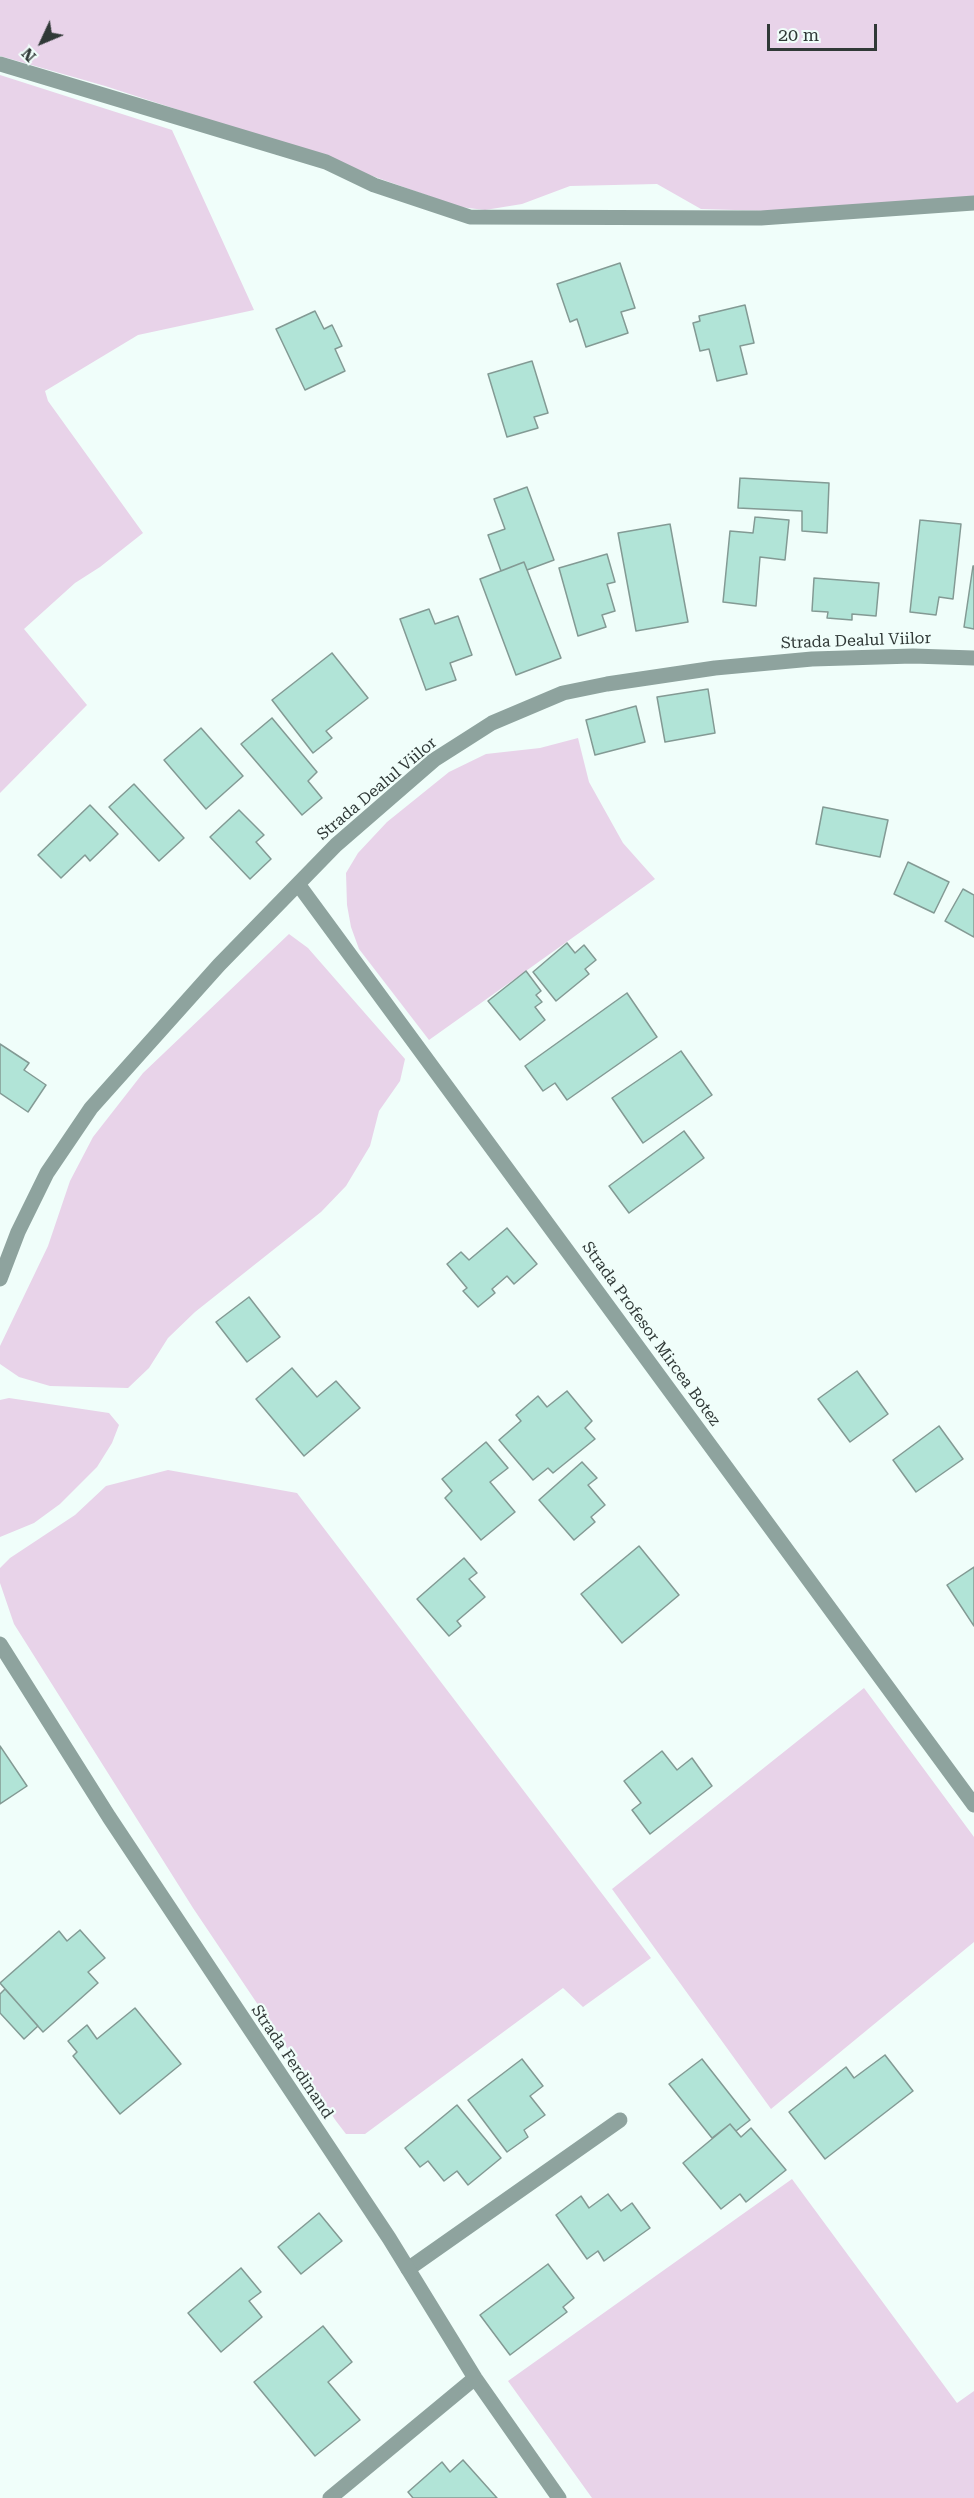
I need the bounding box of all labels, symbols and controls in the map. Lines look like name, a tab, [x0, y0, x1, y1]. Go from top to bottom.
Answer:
north arrow	[12, 12, 72, 72]
scale bar	[770, 12, 880, 50]
text: 20 m	[778, 24, 819, 45]
text: N	[18, 44, 40, 66]
street label: Strada Dealul Viilor	[781, 629, 931, 653]
street label: Strada Dealul Viilor	[313, 733, 441, 845]
street label: Strada Profesor Mircea Botez	[578, 1238, 724, 1430]
street label: Strada Ferdinand	[247, 2002, 337, 2122]

